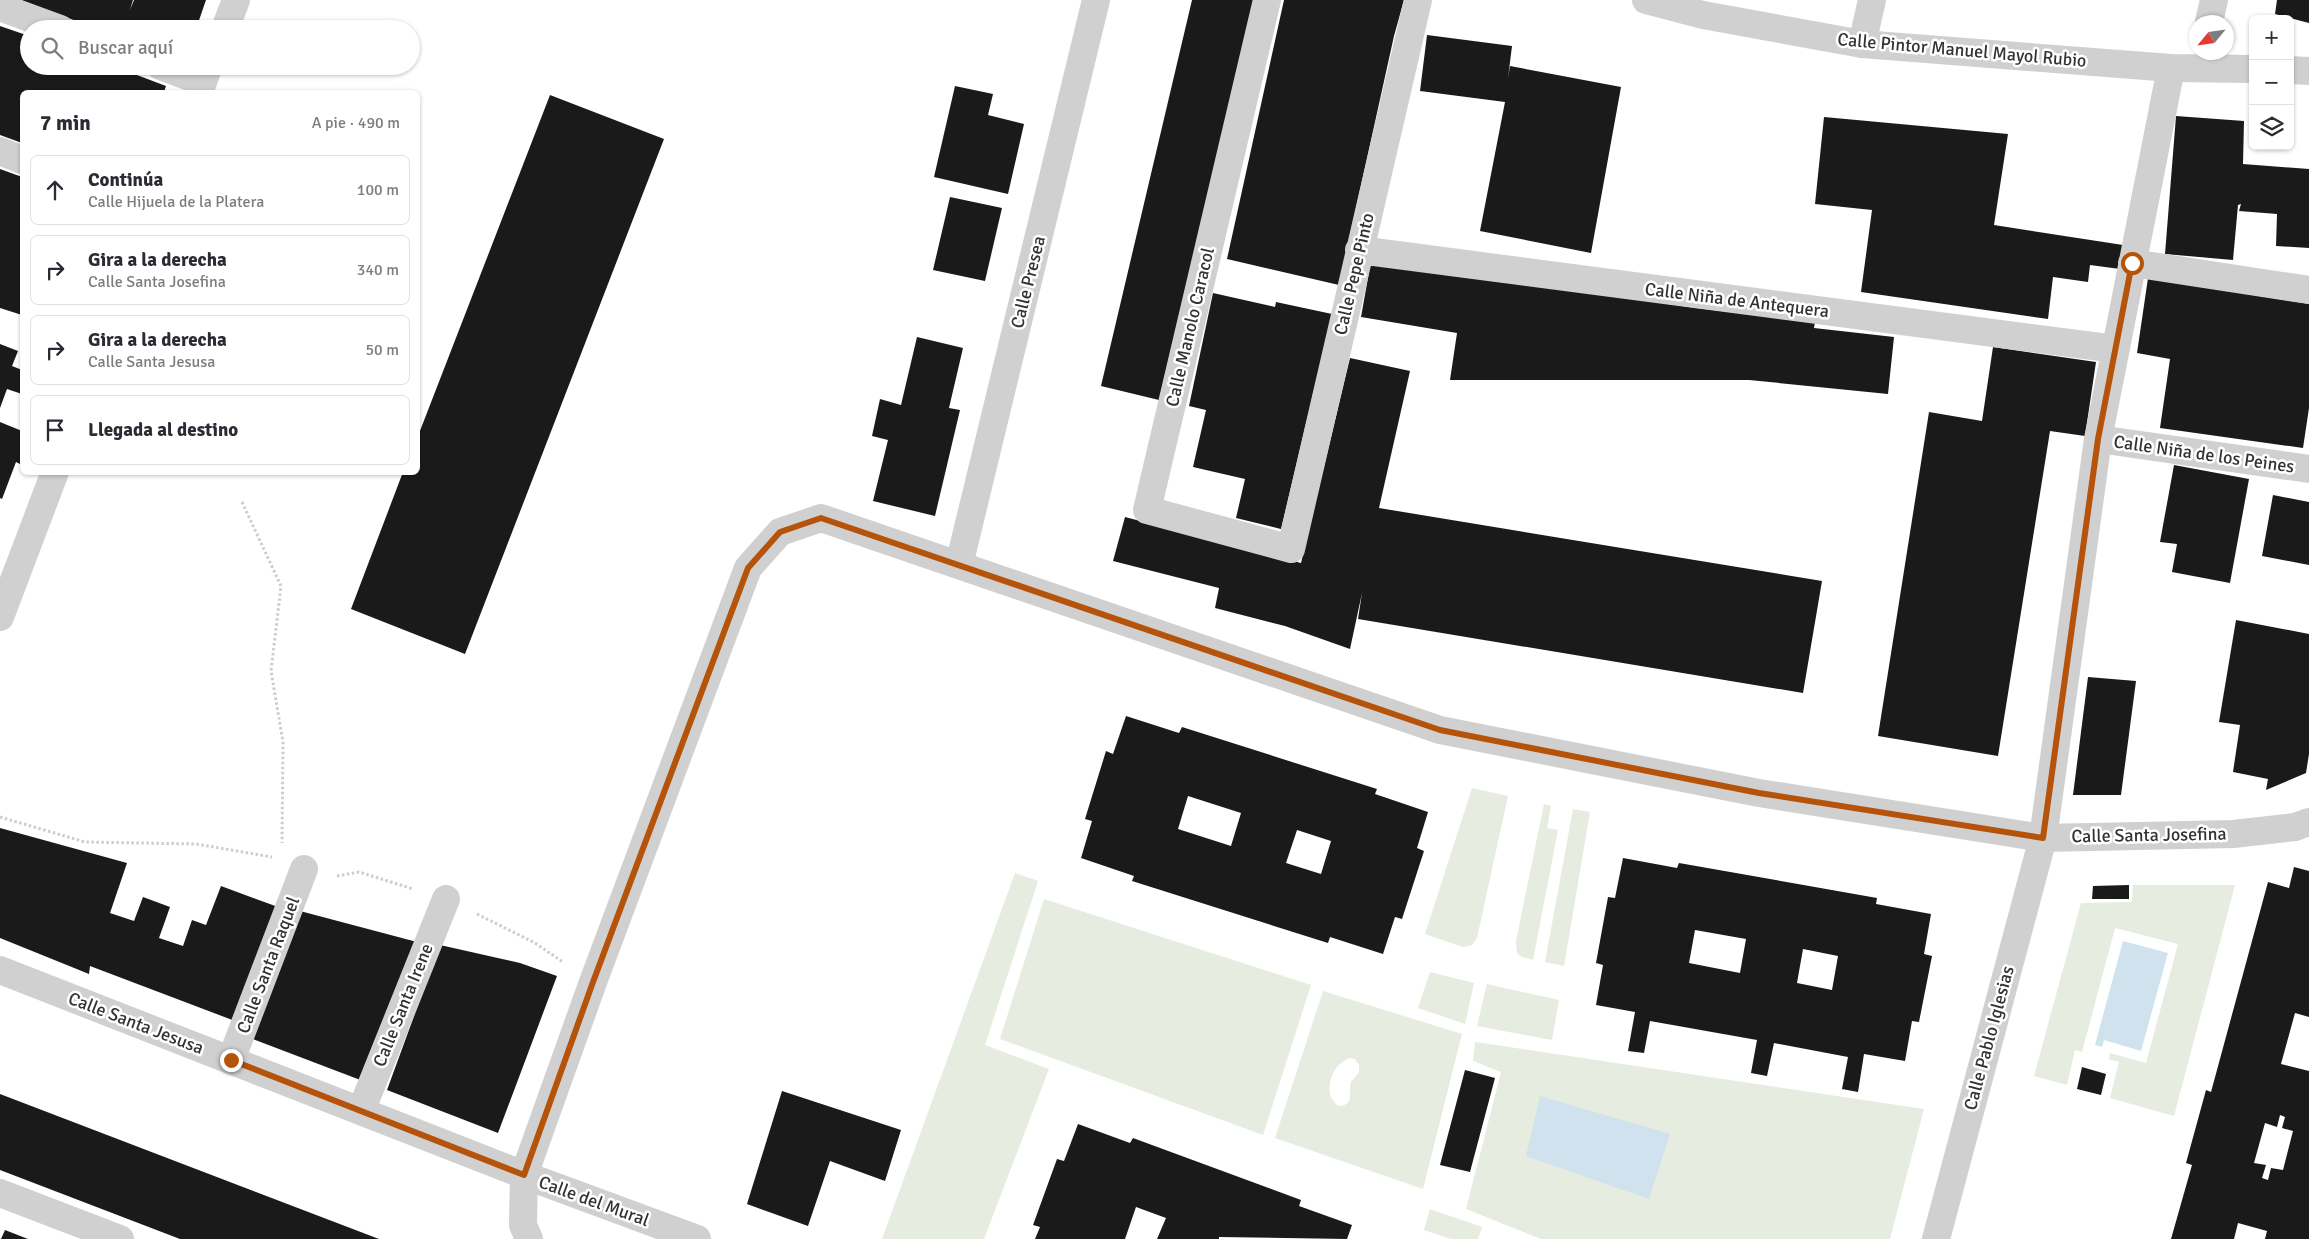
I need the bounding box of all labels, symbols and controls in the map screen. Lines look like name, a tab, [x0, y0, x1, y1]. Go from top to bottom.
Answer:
north arrow	[2189, 15, 2234, 60]
map controls	[2249, 15, 2294, 150]
button: +	[2249, 15, 2294, 60]
search box	[20, 20, 420, 75]
street label: Calle Pintor Manuel Mayol Rubio	[1837, 28, 2087, 72]
icon: search	[38, 34, 66, 62]
text: Buscar aquí	[78, 36, 173, 60]
button: −	[2249, 60, 2294, 105]
button: layers	[2249, 105, 2294, 150]
text: 7 min	[40, 110, 91, 136]
text: A pie · 490 m	[312, 113, 400, 133]
text: Continúa	[88, 168, 163, 192]
icon: ahead	[41, 176, 69, 204]
text: 100 m	[357, 180, 399, 200]
text: Calle Hijuela de la Platera	[88, 192, 264, 212]
street label: Calle Pepe Pinto	[1329, 211, 1379, 337]
street label: Calle Presea	[1006, 234, 1050, 330]
street label: Calle Manolo Caracol	[1161, 245, 1219, 409]
text: Gira a la derecha	[88, 248, 227, 272]
route start	[2121, 252, 2144, 275]
icon: right	[41, 256, 69, 284]
text: 340 m	[357, 260, 399, 280]
text: Calle Santa Josefina	[88, 272, 226, 292]
street label: Calle Niña de Antequera	[1644, 278, 1830, 322]
text: Gira a la derecha	[88, 328, 227, 352]
icon: right	[41, 336, 69, 364]
text: 50 m	[365, 340, 399, 360]
text: Calle Santa Jesusa	[88, 352, 215, 372]
icon: arrive	[41, 416, 69, 444]
text: Llegada al destino	[88, 418, 238, 442]
street label: Calle Niña de los Peines	[2112, 430, 2296, 478]
street label: Calle Santa Josefina	[2071, 823, 2227, 847]
street label: Calle Santa Raquel	[232, 894, 304, 1036]
street label: Calle Santa Irene	[368, 940, 438, 1070]
street label: Calle Pablo Iglesias	[1959, 963, 2019, 1113]
street label: Calle Santa Jesusa	[65, 987, 207, 1059]
route end	[220, 1049, 243, 1072]
street label: Calle del Mural	[536, 1171, 652, 1231]

